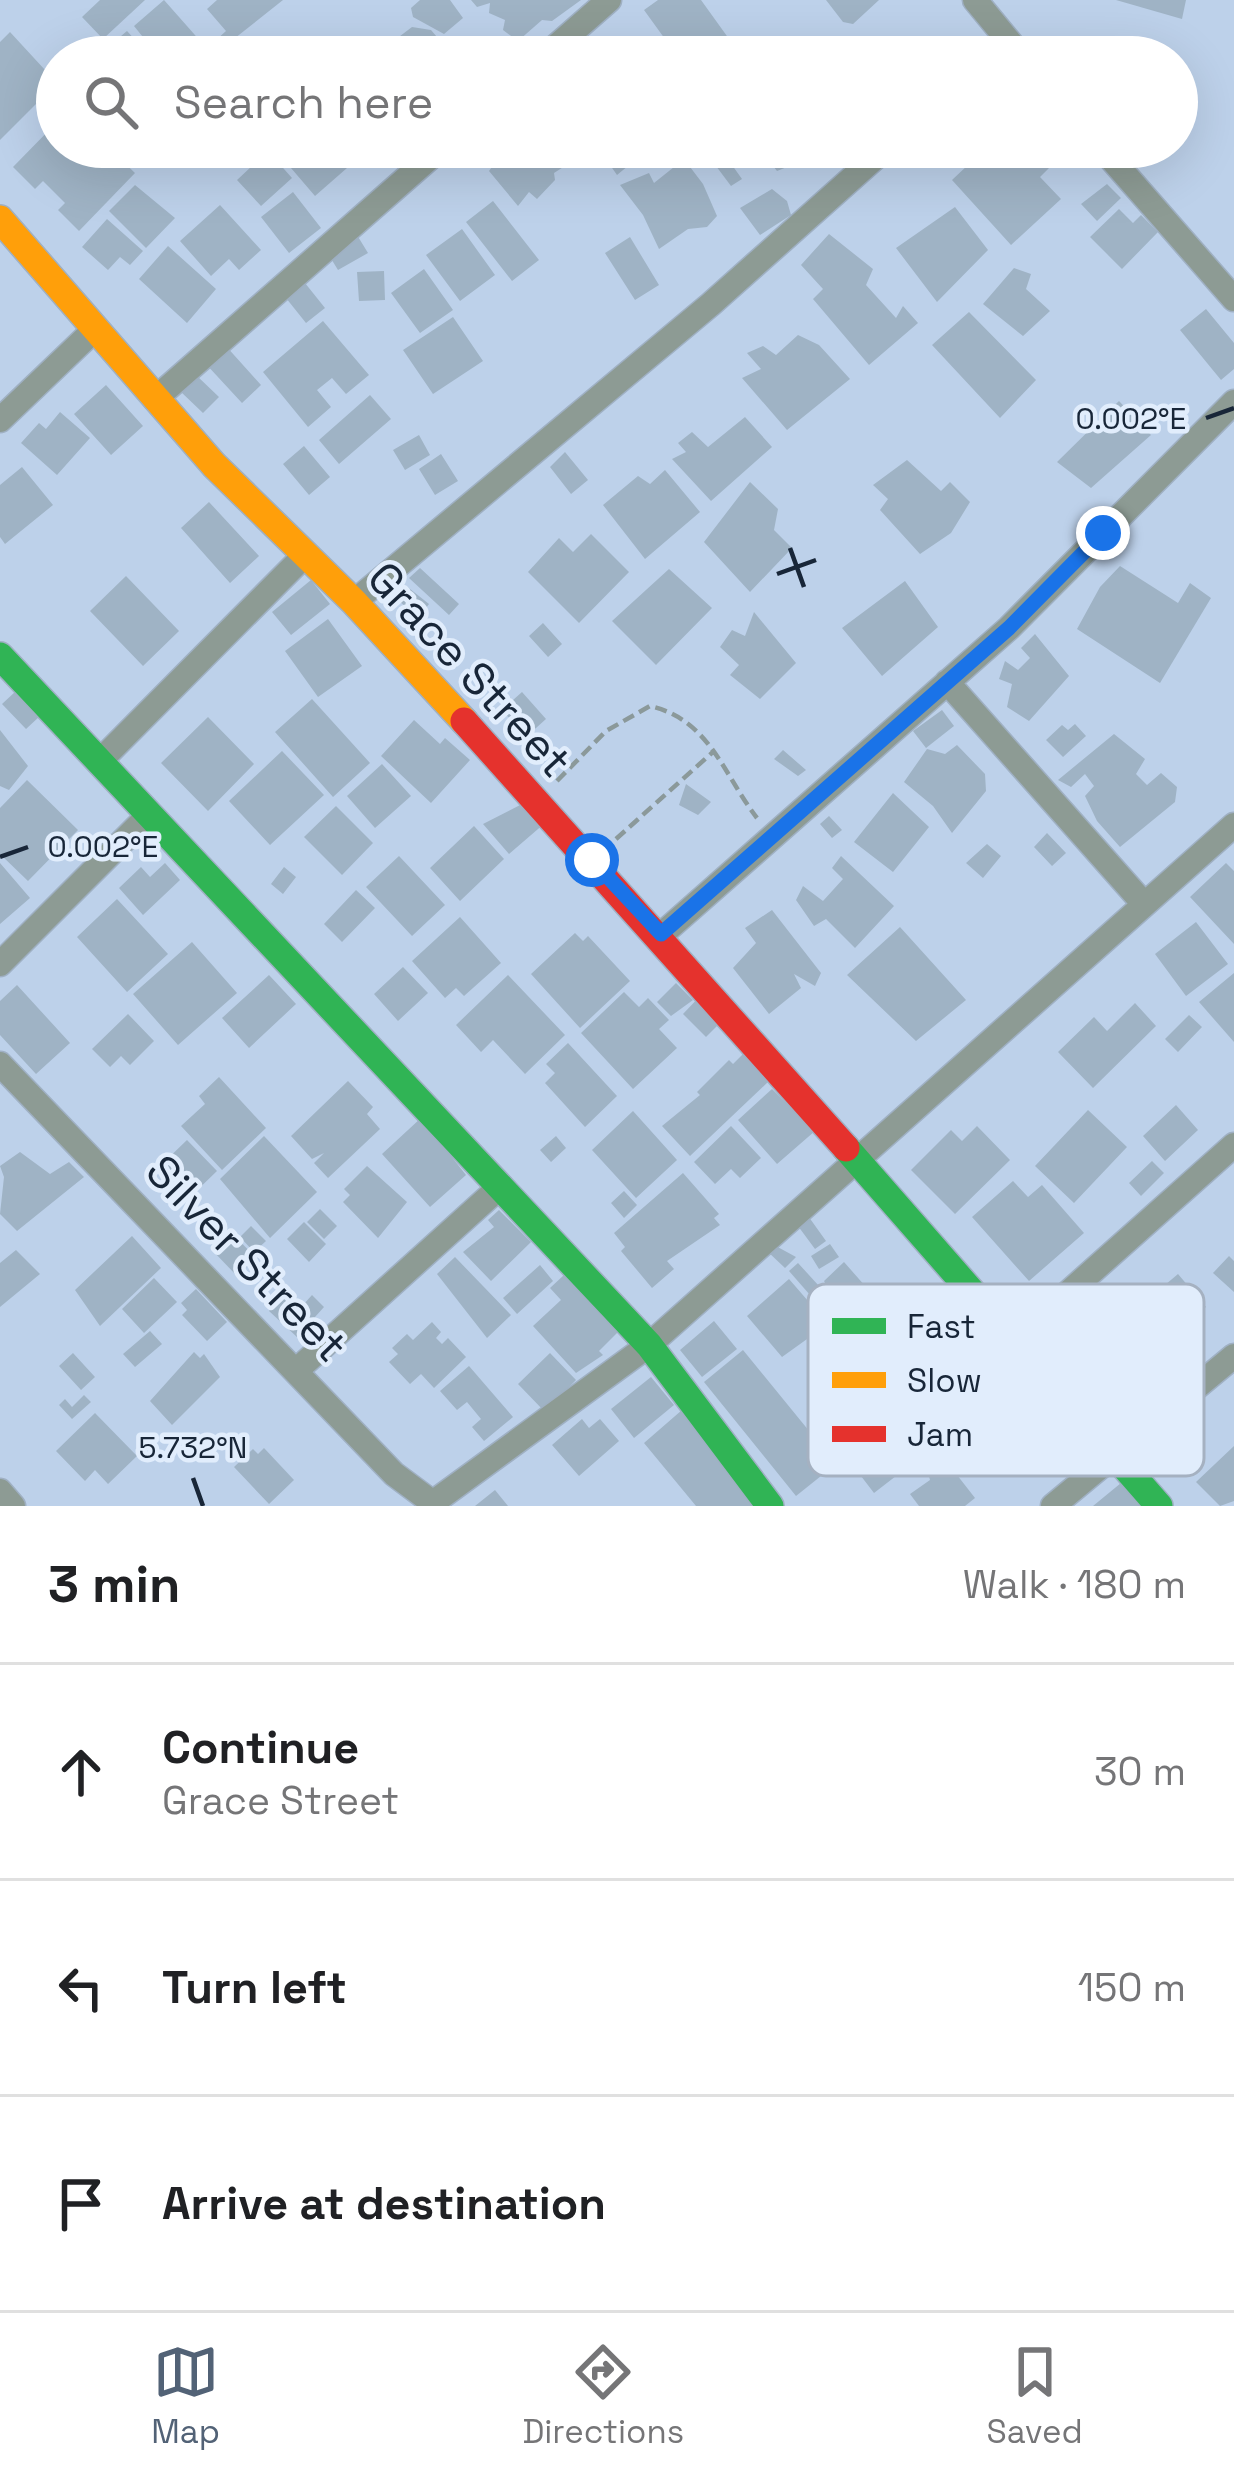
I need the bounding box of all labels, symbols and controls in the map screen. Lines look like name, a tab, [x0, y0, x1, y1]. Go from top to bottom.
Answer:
search box	[36, 36, 1198, 168]
icon: search	[78, 69, 144, 135]
text: Search here	[174, 74, 433, 131]
text: 0.002°E	[1076, 399, 1186, 438]
route end	[1076, 506, 1130, 560]
street label: Grace Street	[355, 550, 584, 789]
text: 0.002°E	[48, 827, 158, 866]
route start	[565, 833, 619, 887]
street label: Silver Street	[134, 1143, 359, 1374]
legend	[808, 1284, 1204, 1476]
text: Fast	[907, 1306, 976, 1348]
text: Slow	[907, 1360, 982, 1402]
text: Jam	[907, 1414, 973, 1456]
text: 5.732°N	[139, 1428, 247, 1467]
text: 3 min	[48, 1552, 181, 1617]
text: Walk · 180 m	[963, 1560, 1186, 1609]
text: Continue	[162, 1719, 359, 1776]
icon: ahead	[48, 1739, 114, 1805]
text: 30 m	[1094, 1747, 1186, 1796]
text: Grace Street	[162, 1776, 399, 1825]
icon: left	[48, 1955, 114, 2021]
text: Turn left	[162, 1959, 347, 2016]
text: 150 m	[1078, 1963, 1186, 2012]
icon: arrive	[48, 2171, 114, 2237]
text: Arrive at destination	[162, 2175, 606, 2232]
tab: Map	[151, 2339, 220, 2453]
tab: Directions	[522, 2339, 684, 2453]
tab: Saved	[987, 2339, 1083, 2453]

